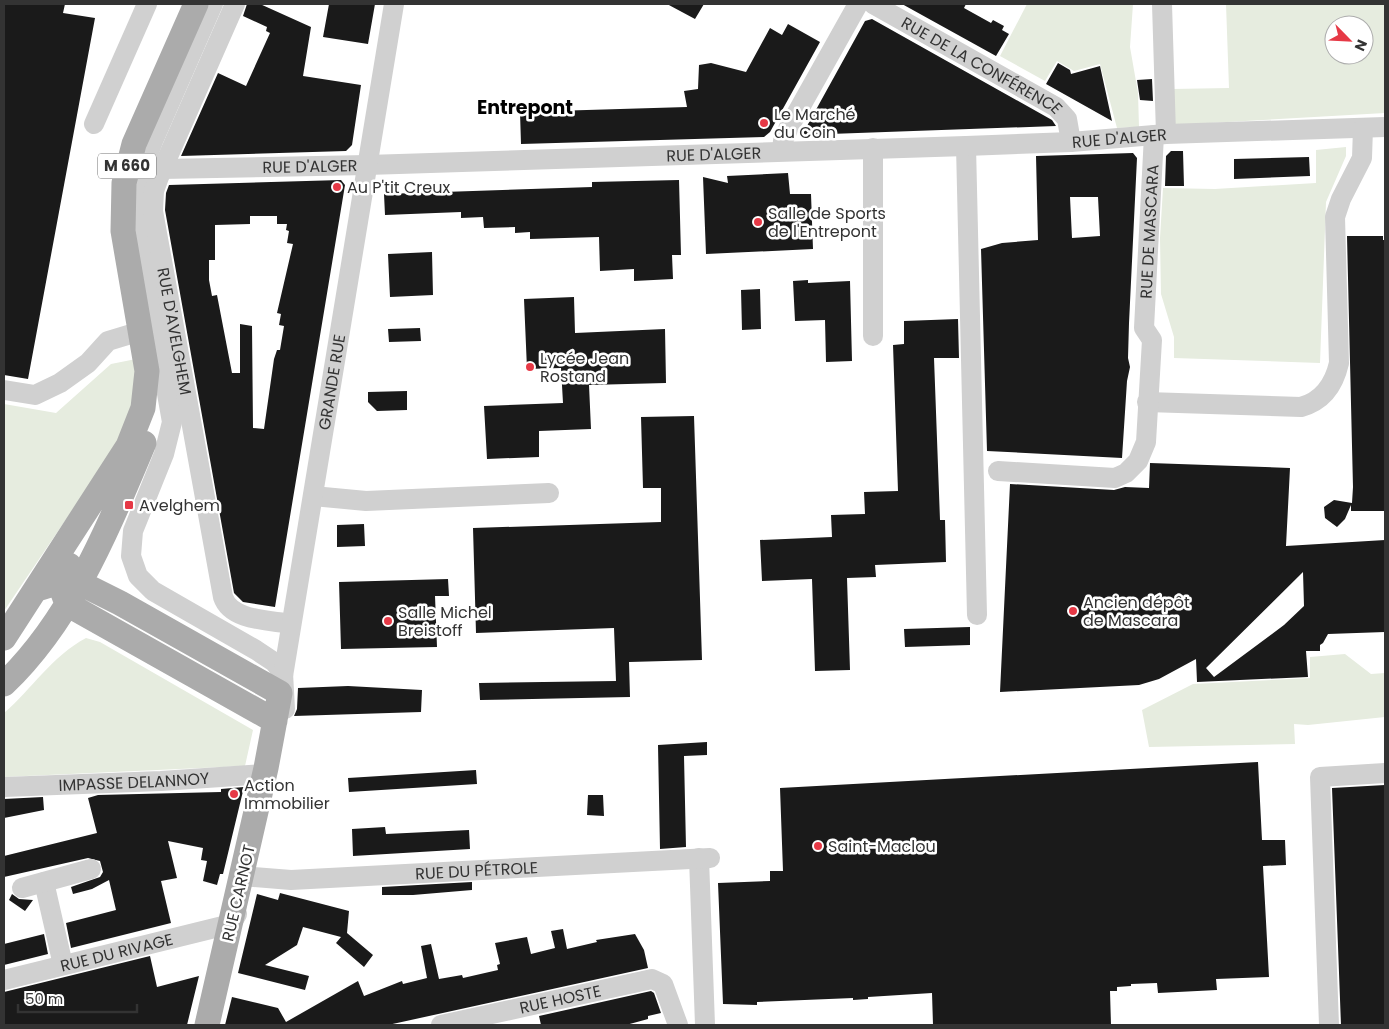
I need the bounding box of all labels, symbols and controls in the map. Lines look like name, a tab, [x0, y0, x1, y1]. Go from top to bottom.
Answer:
street label: RUE DE LA CONFÉRENCE	[897, 11, 1068, 119]
north arrow	[1324, 15, 1374, 65]
text: N	[1350, 36, 1372, 54]
district label: Entrepont	[477, 94, 573, 121]
place label: Le Marché du Coin	[774, 103, 856, 144]
marker: Le Marché du Coin	[758, 117, 770, 129]
street label: RUE D'ALGER	[1071, 123, 1168, 154]
street label: RUE D'ALGER	[666, 141, 762, 168]
road number: M 660	[98, 154, 156, 178]
street label: RUE D'ALGER	[262, 154, 358, 179]
street label: RUE DE MASCARA	[1135, 164, 1164, 299]
place label: Au P'tit Creux	[347, 176, 450, 199]
marker: Au P'tit Creux	[331, 181, 343, 193]
place label: Salle de Sports de l'Entrepont	[768, 202, 886, 243]
marker: Salle de Sports de l'Entrepont	[752, 216, 764, 228]
street label: RUE D'AVELGHEM	[151, 266, 197, 397]
street label: GRANDE RUE	[313, 333, 351, 432]
place label: Lycée Jean Rostand	[540, 347, 629, 388]
marker: Lycée Jean Rostand	[524, 361, 536, 373]
place label: Avelghem	[139, 494, 220, 517]
marker: Avelghem	[123, 499, 135, 511]
place label: Ancien dépôt de Mascara	[1083, 591, 1190, 632]
place label: Salle Michel Breistoff	[398, 601, 492, 642]
marker: Ancien dépôt de Mascara	[1067, 605, 1079, 617]
marker: Salle Michel Breistoff	[382, 615, 394, 627]
street label: IMPASSE DELANNOY	[58, 767, 211, 797]
place label: Action Immobilier	[244, 774, 330, 815]
marker: Action Immobilier	[228, 788, 240, 800]
place label: Saint-Maclou	[828, 835, 936, 858]
marker: Saint-Maclou	[812, 840, 824, 852]
street label: RUE CARNOT	[216, 842, 261, 944]
street label: RUE DU PÉTROLE	[415, 856, 539, 885]
street label: RUE DU RIVAGE	[58, 928, 176, 978]
street label: RUE HOSTE	[517, 979, 603, 1020]
scale bar	[18, 982, 136, 1014]
text: 50 m	[25, 988, 63, 1009]

